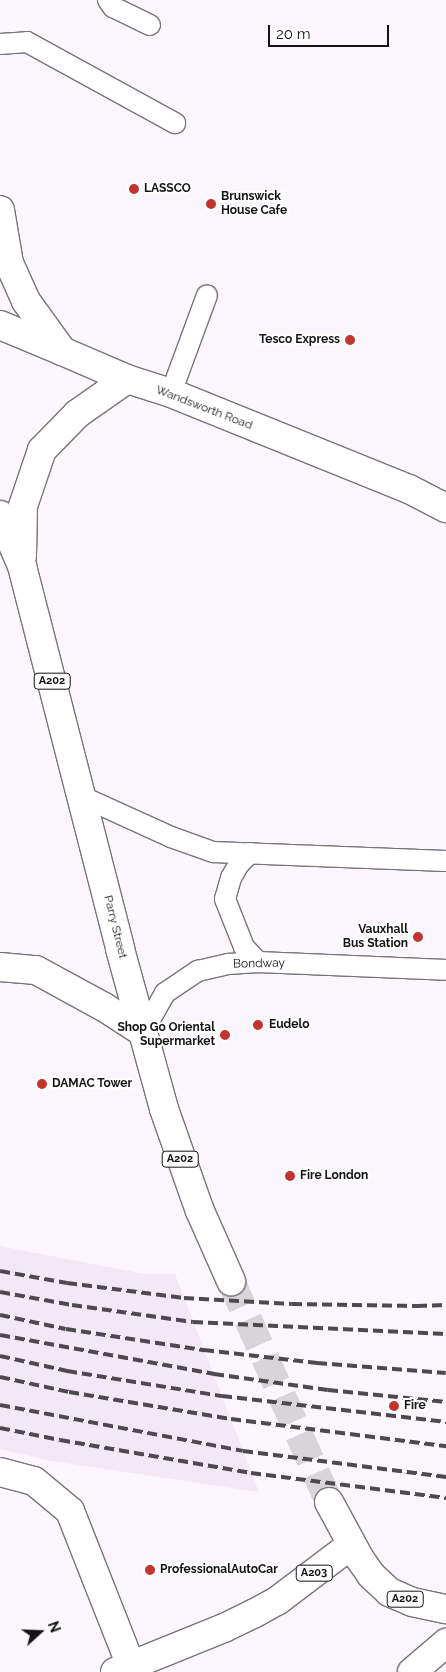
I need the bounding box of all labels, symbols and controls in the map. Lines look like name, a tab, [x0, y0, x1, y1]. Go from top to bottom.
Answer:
scale bar	[271, 15, 392, 47]
text: 20 m	[276, 25, 311, 43]
place label: LASSCO	[144, 182, 191, 196]
marker: LASSCO	[128, 183, 140, 195]
place label: Brunswick House Cafe	[221, 190, 287, 218]
marker: Brunswick House Cafe	[205, 198, 217, 210]
place label: Tesco Express	[259, 333, 340, 347]
marker: Tesco Express	[344, 334, 356, 346]
street label: Wandsworth Road	[154, 383, 254, 433]
road number: A202	[33, 672, 71, 689]
street label: Parry Street	[100, 894, 130, 960]
place label: Vauxhall Bus Station	[343, 923, 408, 951]
marker: Vauxhall Bus Station	[412, 931, 424, 943]
street label: Bondway	[233, 956, 285, 972]
marker: Eudelo	[251, 1018, 265, 1032]
place label: Eudelo	[269, 1018, 310, 1032]
place label: Shop Go Oriental Supermarket	[117, 1021, 215, 1049]
marker: Shop Go Oriental Supermarket	[219, 1029, 231, 1041]
place label: DAMAC Tower	[52, 1077, 133, 1091]
marker: DAMAC Tower	[36, 1078, 48, 1090]
road number: A202	[161, 1150, 199, 1168]
place label: Fire London	[300, 1169, 368, 1183]
marker: Fire London	[284, 1170, 296, 1182]
place label: Fire	[404, 1399, 426, 1413]
marker: Fire	[388, 1400, 400, 1412]
place label: ProfessionalAutoCar	[160, 1563, 278, 1577]
marker: ProfessionalAutoCar	[144, 1564, 156, 1576]
road number: A203	[295, 1565, 333, 1582]
road number: A202	[386, 1590, 424, 1608]
north arrow	[15, 1607, 65, 1657]
text: N	[45, 1619, 63, 1635]

